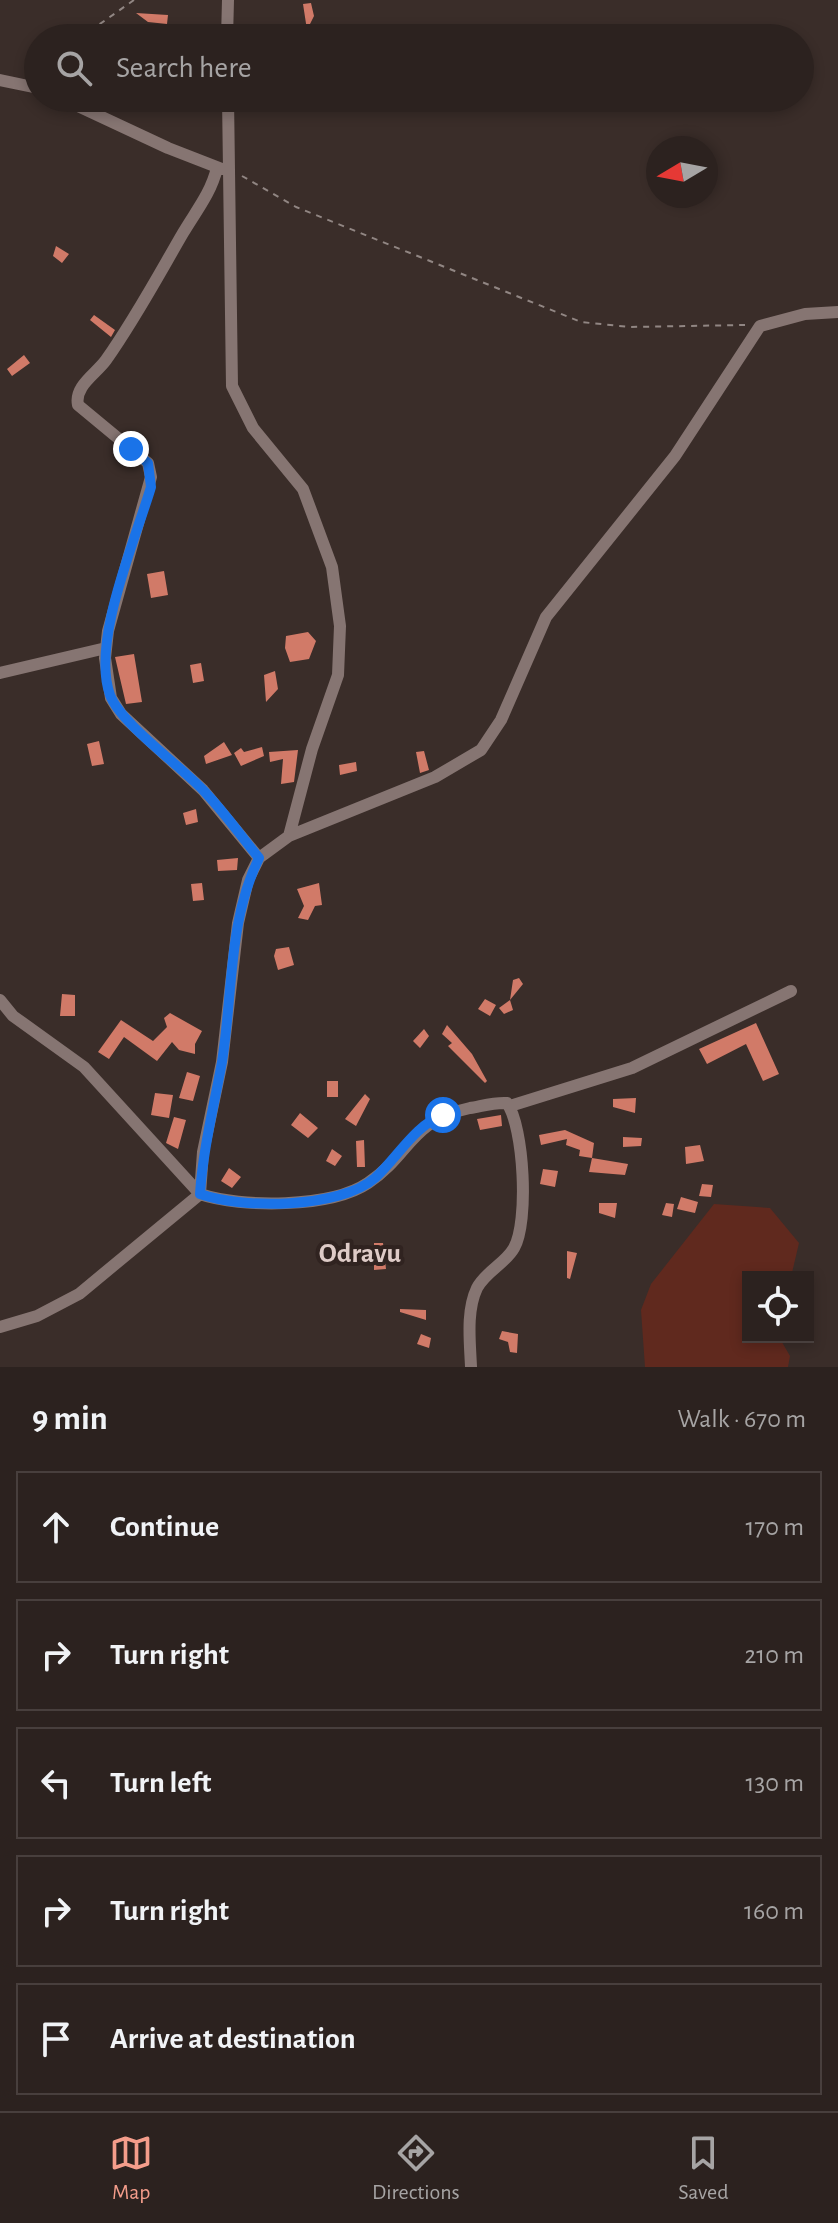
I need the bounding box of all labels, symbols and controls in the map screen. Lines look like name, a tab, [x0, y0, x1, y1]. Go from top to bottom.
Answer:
search box	[24, 24, 814, 112]
icon: search	[52, 46, 96, 90]
text: Search here	[116, 53, 252, 83]
north arrow	[646, 136, 718, 208]
route end	[113, 431, 149, 467]
route start	[425, 1097, 461, 1133]
district label: Odravu	[319, 1240, 402, 1268]
map controls	[742, 1271, 814, 1343]
button: locate	[742, 1271, 814, 1343]
text: 9 min	[32, 1402, 108, 1436]
text: Walk · 670 m	[677, 1406, 806, 1432]
icon: ahead	[34, 1505, 78, 1549]
text: Continue	[110, 1512, 219, 1542]
text: 170 m	[745, 1514, 804, 1540]
icon: right	[34, 1633, 78, 1677]
text: Turn right	[110, 1640, 229, 1670]
text: 210 m	[744, 1642, 804, 1668]
icon: left	[34, 1761, 78, 1805]
text: Turn left	[110, 1768, 211, 1798]
text: 130 m	[746, 1770, 804, 1796]
icon: right	[34, 1889, 78, 1933]
text: Turn right	[110, 1896, 229, 1926]
text: 160 m	[744, 1898, 804, 1924]
icon: arrive	[34, 2017, 78, 2061]
text: Arrive at destination	[110, 2024, 356, 2054]
tab: Map	[109, 2131, 153, 2205]
tab: Directions	[372, 2131, 460, 2205]
tab: Saved	[678, 2131, 729, 2205]

